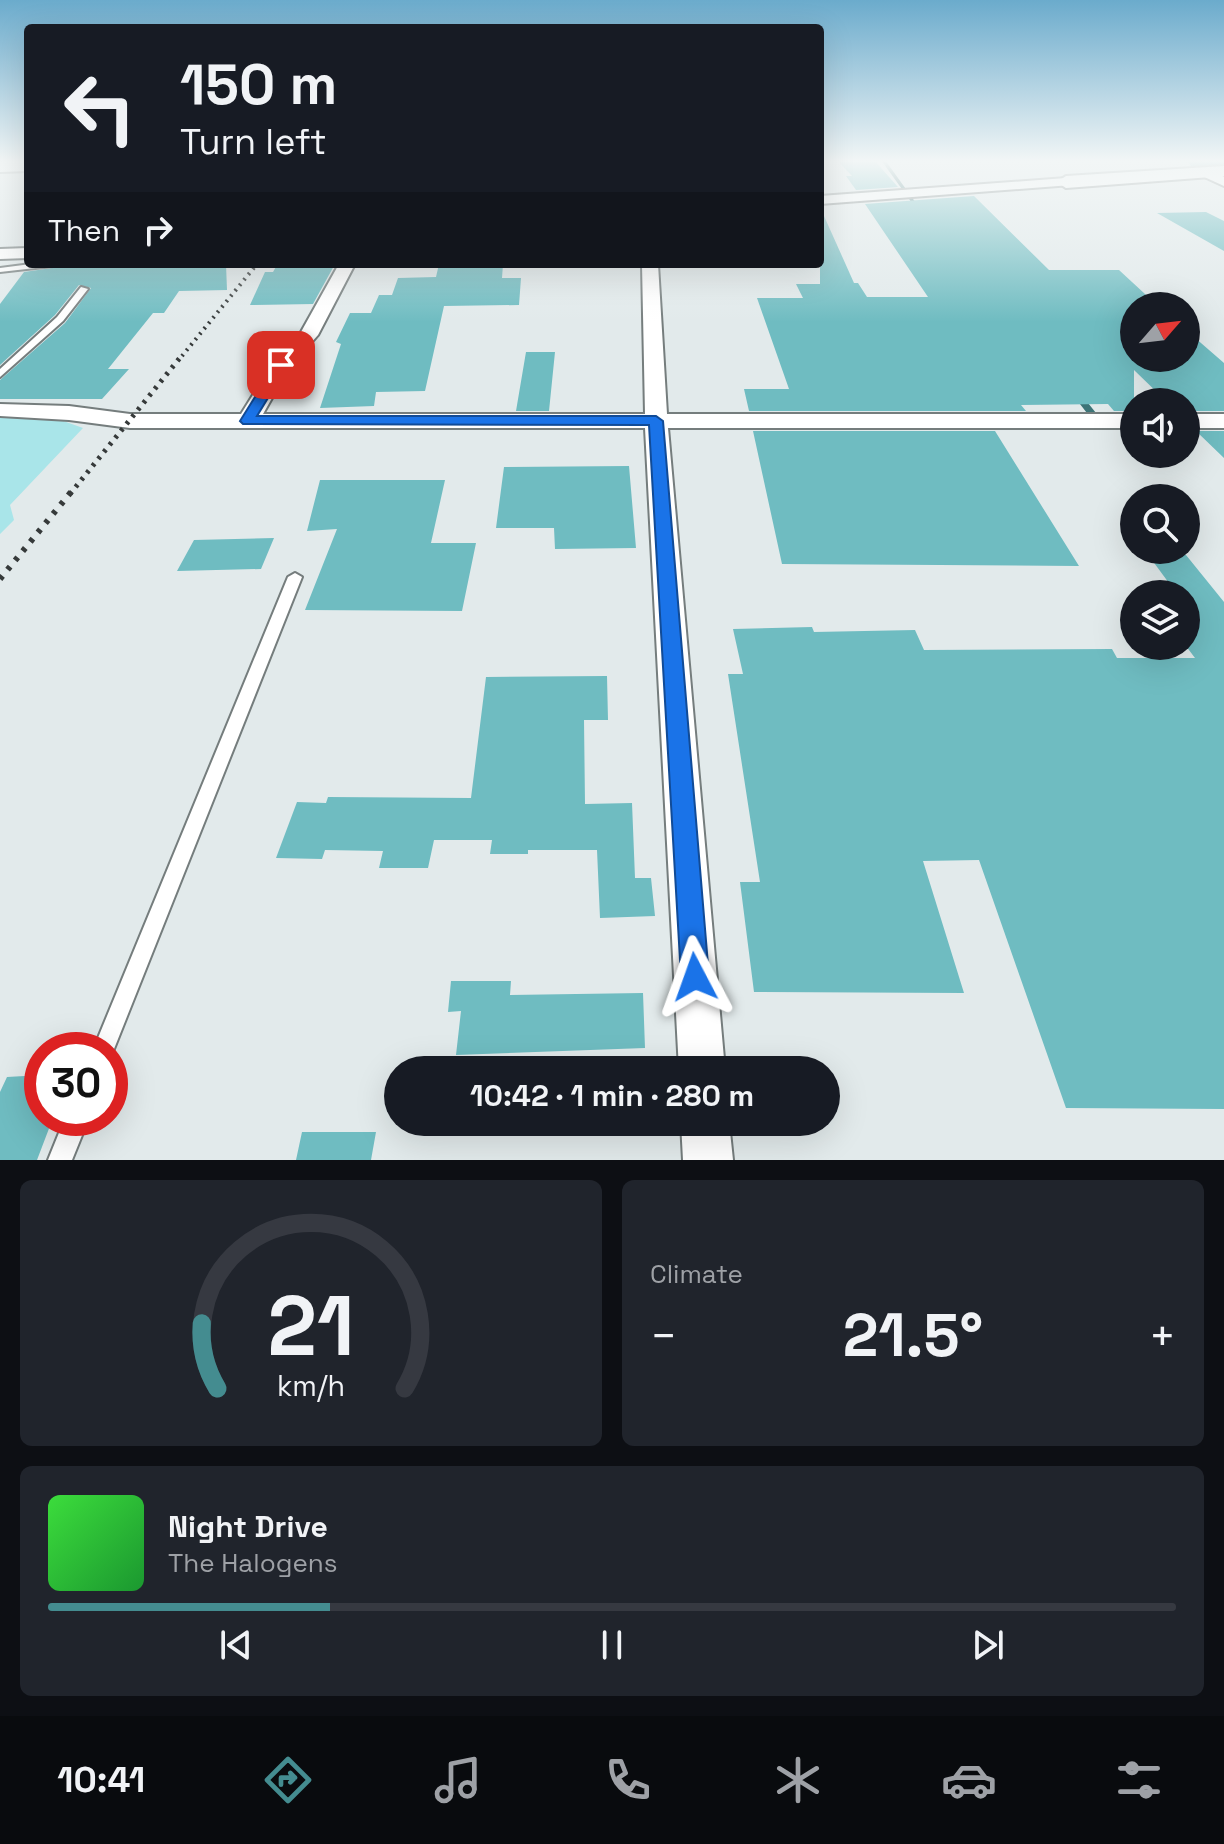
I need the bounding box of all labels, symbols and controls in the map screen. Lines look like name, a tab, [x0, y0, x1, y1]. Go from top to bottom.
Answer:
text: 150 m	[180, 49, 337, 120]
icon: left	[48, 56, 152, 160]
text: Turn left	[180, 119, 327, 165]
icon: right	[136, 208, 180, 252]
text: Then	[48, 211, 120, 250]
north arrow	[1120, 292, 1200, 372]
map controls	[1120, 292, 1200, 660]
pin	[247, 331, 315, 399]
icon: arrive	[259, 343, 303, 387]
button: sound	[1120, 388, 1200, 468]
button: search	[1120, 484, 1200, 564]
button: layers	[1120, 580, 1200, 660]
position arrow	[653, 935, 737, 1019]
speed limit sign: 30	[24, 1032, 128, 1136]
text: 10:42 · 1 min · 280 m	[470, 1076, 754, 1115]
text: Climate	[650, 1257, 743, 1291]
text: 21	[267, 1273, 355, 1379]
text: 21.5°	[843, 1297, 983, 1374]
text: −	[650, 1308, 677, 1364]
text: +	[1149, 1308, 1176, 1364]
text: km/h	[277, 1368, 345, 1404]
text: Night Drive	[168, 1507, 328, 1546]
text: The Halogens	[168, 1546, 337, 1580]
icon: previous	[214, 1623, 258, 1667]
icon: pause	[590, 1623, 634, 1667]
icon: next	[966, 1623, 1010, 1667]
icon: directions	[260, 1752, 316, 1808]
icon: music	[430, 1752, 486, 1808]
icon: phone	[600, 1752, 656, 1808]
icon: climate	[770, 1752, 826, 1808]
icon: car	[941, 1752, 997, 1808]
icon: filters	[1111, 1752, 1167, 1808]
text: 10:41	[57, 1757, 145, 1803]

